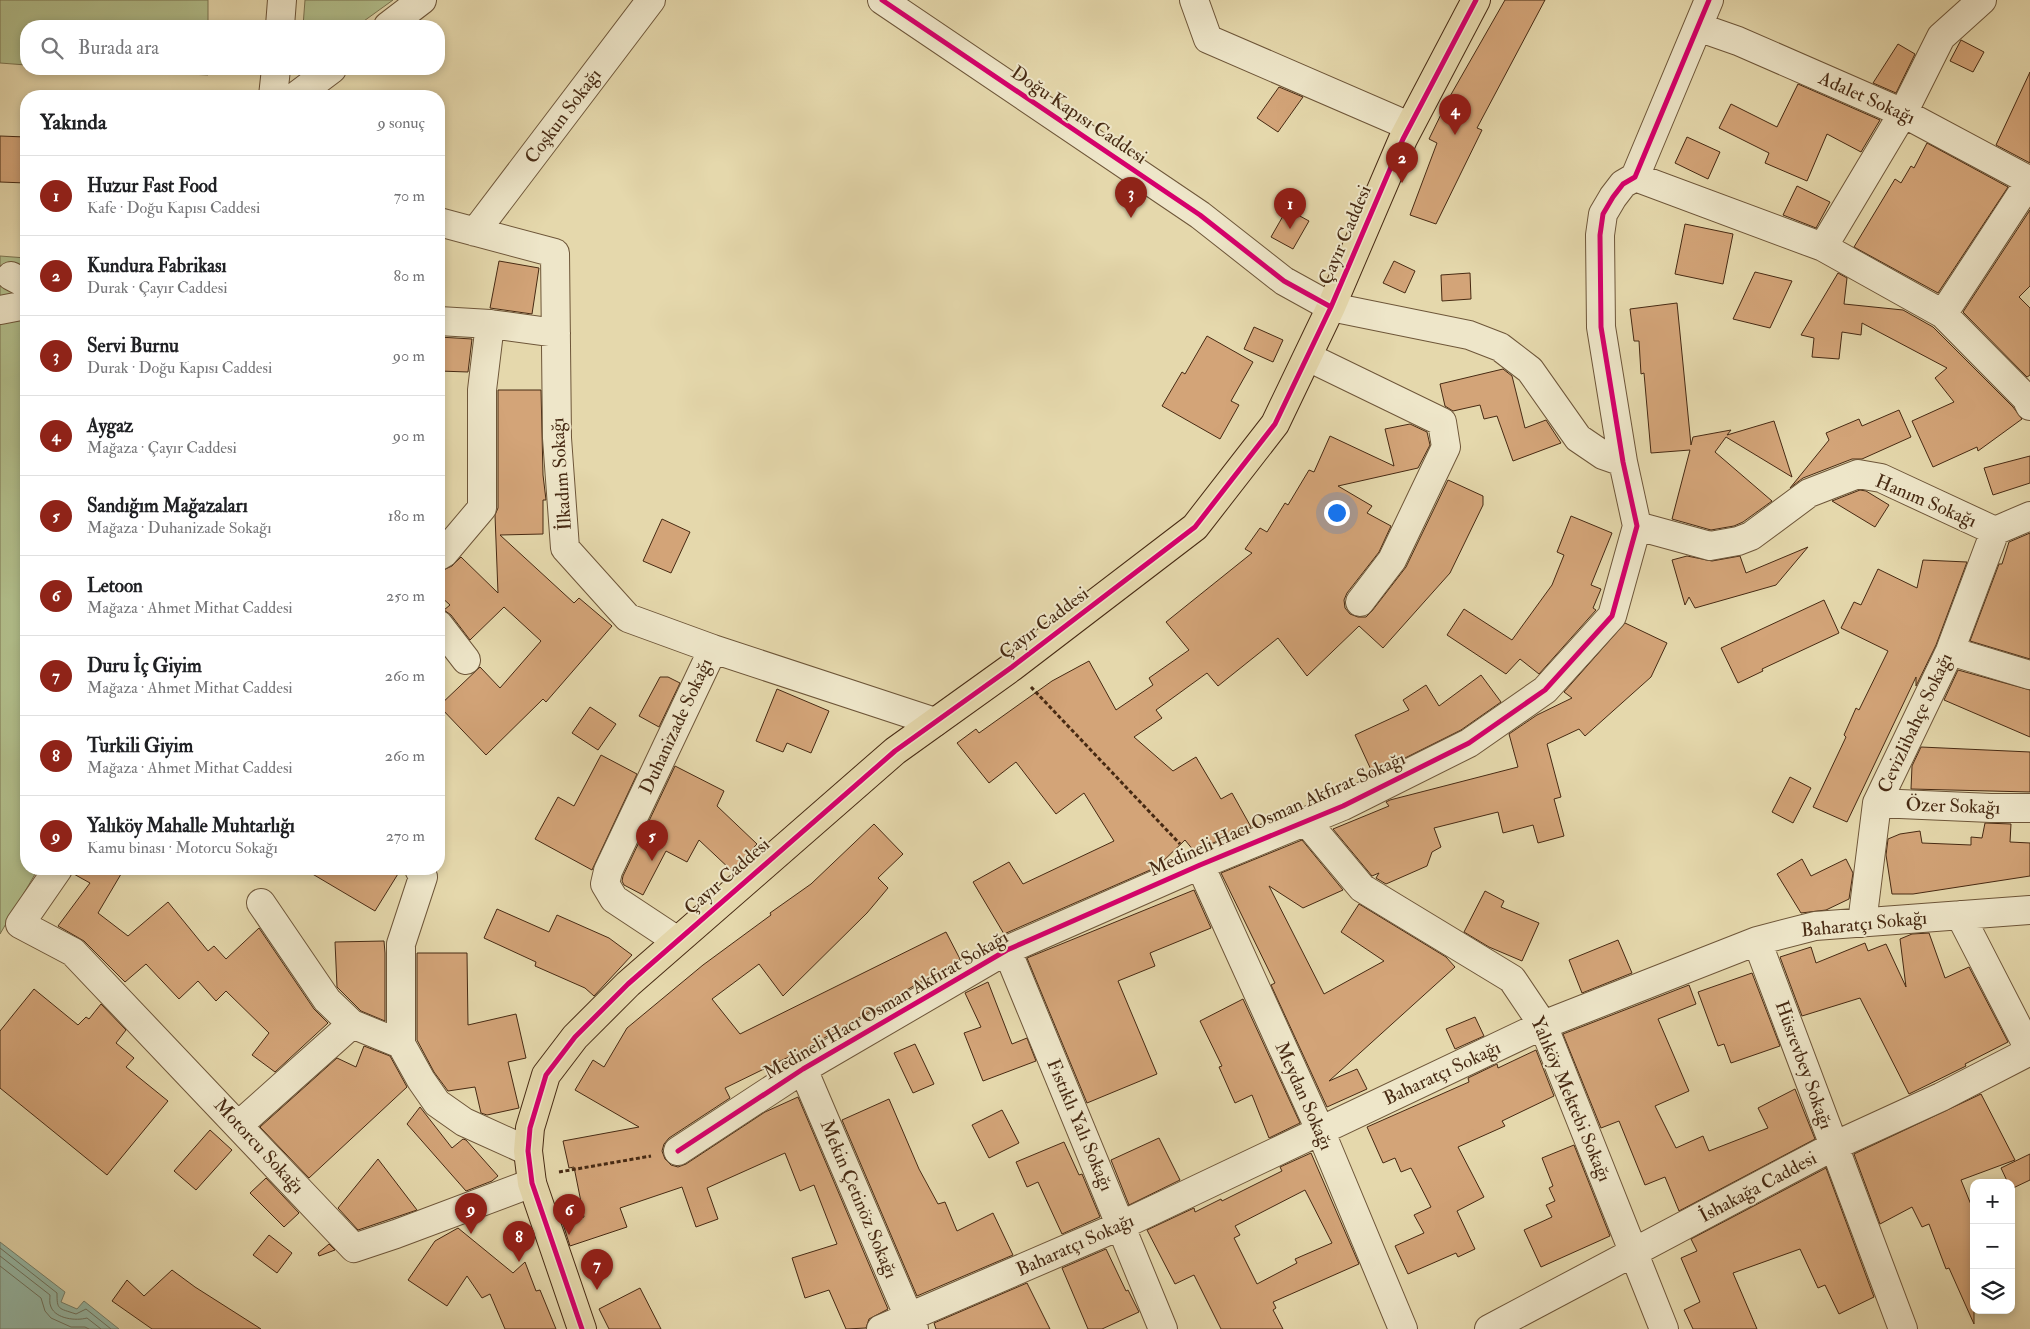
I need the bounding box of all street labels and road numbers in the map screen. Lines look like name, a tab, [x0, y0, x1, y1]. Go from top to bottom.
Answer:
street label: Doğu Kapısı Caddesi	[1006, 61, 1152, 170]
street label: Coşkun Sokağı	[519, 64, 607, 168]
street label: Adalet Sokağı	[1814, 66, 1919, 130]
street label: Çayır Caddesi	[1313, 182, 1377, 288]
street label: İlkadım Sokağı	[544, 417, 577, 531]
street label: Hanım Sokağı	[1872, 469, 1980, 533]
street label: Çayır Caddesi	[995, 582, 1093, 664]
street label: Cevizlibahçe Sokağı	[1872, 649, 1958, 797]
street label: Duhanizade Sokağı	[634, 654, 718, 798]
street label: Medineli Hacı Osman Akfırat Sokağı	[1145, 746, 1409, 882]
street label: Özer Sokağı	[1905, 791, 2001, 820]
street label: Çayır Caddesi	[679, 832, 775, 920]
street label: Baharatçı Sokağı	[1800, 905, 1928, 943]
street label: Medineli Hacı Osman Akfırat Sokağı	[759, 925, 1013, 1085]
street label: Hüsrevbey Sokağı	[1770, 997, 1838, 1133]
street label: Yalıköy Mektebi Sokağı	[1525, 1013, 1617, 1185]
street label: Baharatçı Sokağı	[1380, 1035, 1504, 1111]
street label: Meydan Sokağı	[1269, 1038, 1339, 1154]
street label: Fıstıklı Yalı Sokağı	[1041, 1055, 1119, 1195]
street label: Motorcu Sokağı	[209, 1093, 309, 1199]
street label: Mekin Çetinöz Sokağı	[815, 1116, 903, 1282]
street label: İshakağa Caddesi	[1695, 1145, 1821, 1228]
street label: Baharatçı Sokağı	[1012, 1208, 1138, 1282]

